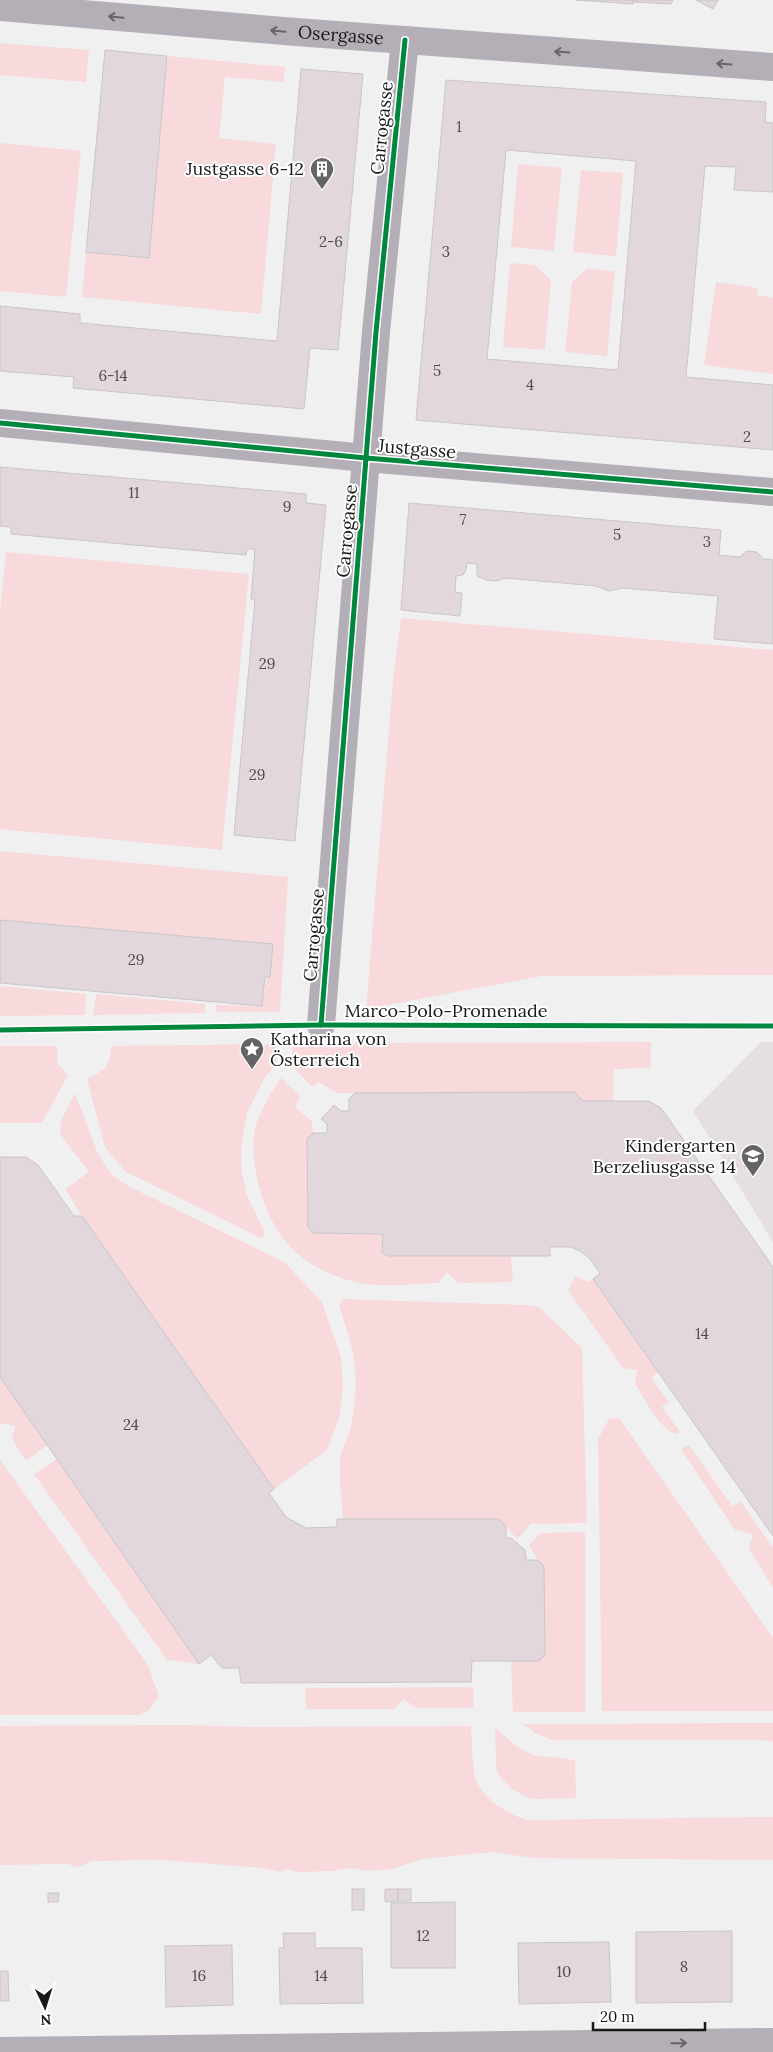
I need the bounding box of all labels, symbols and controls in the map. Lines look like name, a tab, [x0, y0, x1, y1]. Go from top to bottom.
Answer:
one-way arrow	[108, 12, 124, 22]
street label: Osergasse	[297, 20, 385, 49]
one-way arrow	[270, 26, 286, 36]
one-way arrow	[555, 47, 571, 57]
one-way arrow	[717, 59, 733, 68]
street label: Carrogasse	[365, 80, 398, 176]
house number: 1	[456, 117, 462, 136]
building icon: Justgasse 6-12	[309, 156, 335, 190]
place label: Justgasse 6-12	[185, 157, 304, 180]
house number: 2-6	[319, 232, 343, 251]
house number: 3	[442, 242, 450, 261]
house number: 5	[433, 361, 441, 380]
house number: 6-14	[98, 366, 128, 385]
house number: 4	[526, 375, 534, 394]
house number: 2	[743, 427, 751, 446]
street label: Justgasse	[376, 434, 457, 463]
house number: 11	[129, 483, 139, 502]
street label: Carrogasse	[331, 483, 362, 579]
house number: 9	[283, 497, 291, 516]
house number: 7	[460, 510, 467, 529]
house number: 5	[613, 525, 621, 544]
house number: 3	[703, 532, 711, 551]
house number: 29	[259, 654, 275, 673]
house number: 29	[249, 765, 265, 784]
street label: Carrogasse	[298, 887, 329, 983]
house number: 29	[128, 950, 144, 969]
street label: Marco-Polo-Promenade	[345, 999, 548, 1022]
place label: Katharina von Österreich	[270, 1027, 387, 1071]
place icon: Katharina von Österreich	[239, 1036, 265, 1070]
place label: Kindergarten Berzeliusgasse 14	[593, 1134, 736, 1178]
school or university icon: Kindergarten Berzeliusgasse 14	[740, 1143, 766, 1177]
house number: 14	[695, 1324, 709, 1343]
house number: 24	[123, 1415, 139, 1434]
house number: 12	[416, 1926, 430, 1945]
house number: 8	[680, 1957, 688, 1976]
house number: 10	[557, 1962, 571, 1981]
house number: 16	[192, 1966, 206, 1985]
house number: 14	[314, 1966, 328, 1985]
north arrow	[20, 1982, 70, 2032]
scale bar	[593, 2000, 706, 2032]
text: 20 m	[600, 2007, 635, 2026]
text: N	[40, 2011, 52, 2029]
one-way arrow	[670, 2038, 686, 2048]

